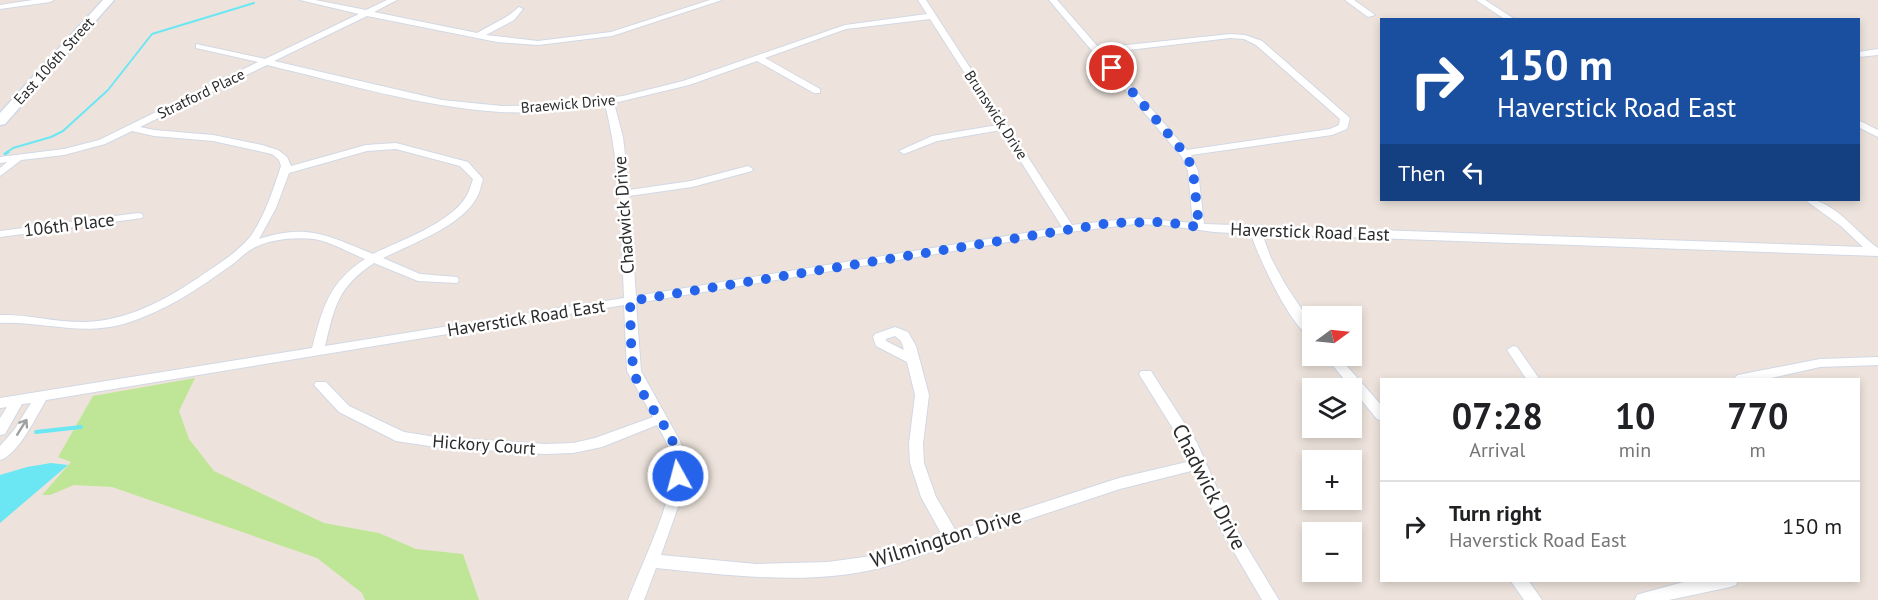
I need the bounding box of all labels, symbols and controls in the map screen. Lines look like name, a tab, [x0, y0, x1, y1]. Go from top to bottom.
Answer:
street label: East 106th Street	[9, 13, 98, 108]
text: 150 m	[1497, 37, 1613, 92]
pin	[1086, 42, 1137, 93]
icon: right	[1398, 42, 1476, 120]
icon: arrive	[1095, 51, 1128, 84]
street label: Stratford Place	[154, 64, 248, 123]
street label: Brunswick Drive	[961, 67, 1032, 163]
street label: Braewick Drive	[520, 90, 616, 117]
text: Haverstick Road East	[1497, 90, 1736, 124]
street label: Chadwick Drive	[608, 155, 639, 275]
icon: left	[1457, 156, 1490, 189]
text: Then	[1398, 159, 1445, 187]
street label: 106th Place	[22, 208, 116, 241]
street label: Haverstick Road East	[1230, 217, 1390, 246]
street label: Haverstick Road East	[445, 294, 606, 341]
north arrow	[1302, 306, 1362, 366]
map controls	[1302, 306, 1362, 582]
button: layers	[1302, 378, 1362, 438]
text: 07:28	[1452, 392, 1543, 439]
text: 10	[1615, 392, 1655, 439]
text: 770	[1727, 392, 1788, 439]
one-way arrow	[17, 419, 29, 436]
street label: Chadwick Drive	[1166, 419, 1253, 554]
street label: Hickory Court	[432, 429, 536, 460]
text: Arrival	[1469, 437, 1525, 463]
text: min	[1619, 437, 1651, 463]
text: m	[1750, 437, 1766, 463]
position arrow	[646, 444, 710, 508]
button: +	[1302, 450, 1362, 510]
text: Turn right	[1449, 499, 1541, 527]
street label: Wilmington Drive	[867, 502, 1025, 573]
icon: right	[1398, 510, 1431, 543]
text: 150 m	[1782, 512, 1842, 540]
button: −	[1302, 522, 1362, 582]
text: Haverstick Road East	[1449, 527, 1626, 553]

